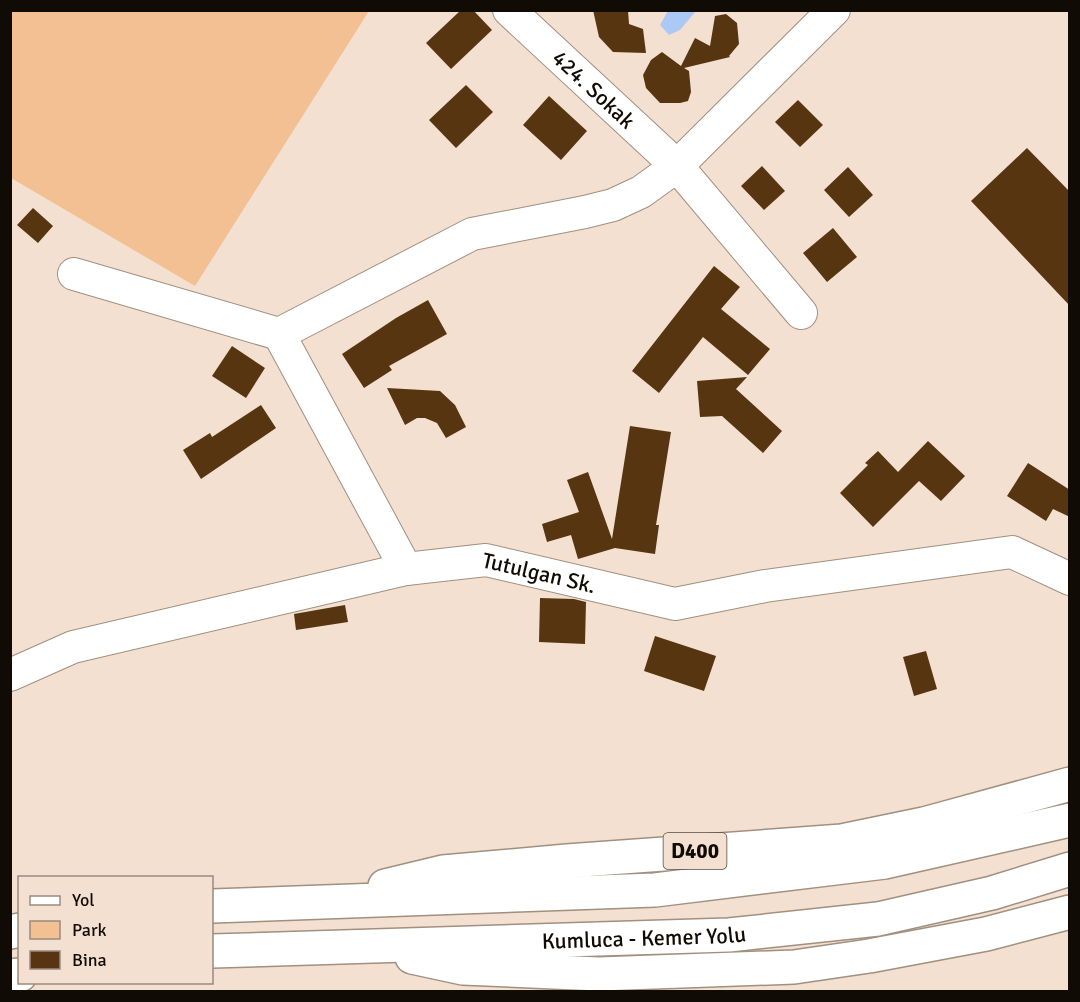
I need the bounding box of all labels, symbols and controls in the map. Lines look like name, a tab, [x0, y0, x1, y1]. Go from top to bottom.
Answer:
street label: 424. Sokak	[547, 44, 641, 134]
street label: Tutulgan Sk.	[480, 546, 599, 599]
road number: D400	[664, 833, 726, 869]
legend	[18, 876, 213, 984]
text: Yol	[72, 889, 95, 911]
text: Park	[72, 919, 107, 941]
street label: Kumluca - Kemer Yolu	[541, 920, 747, 954]
text: Bina	[72, 949, 107, 971]

